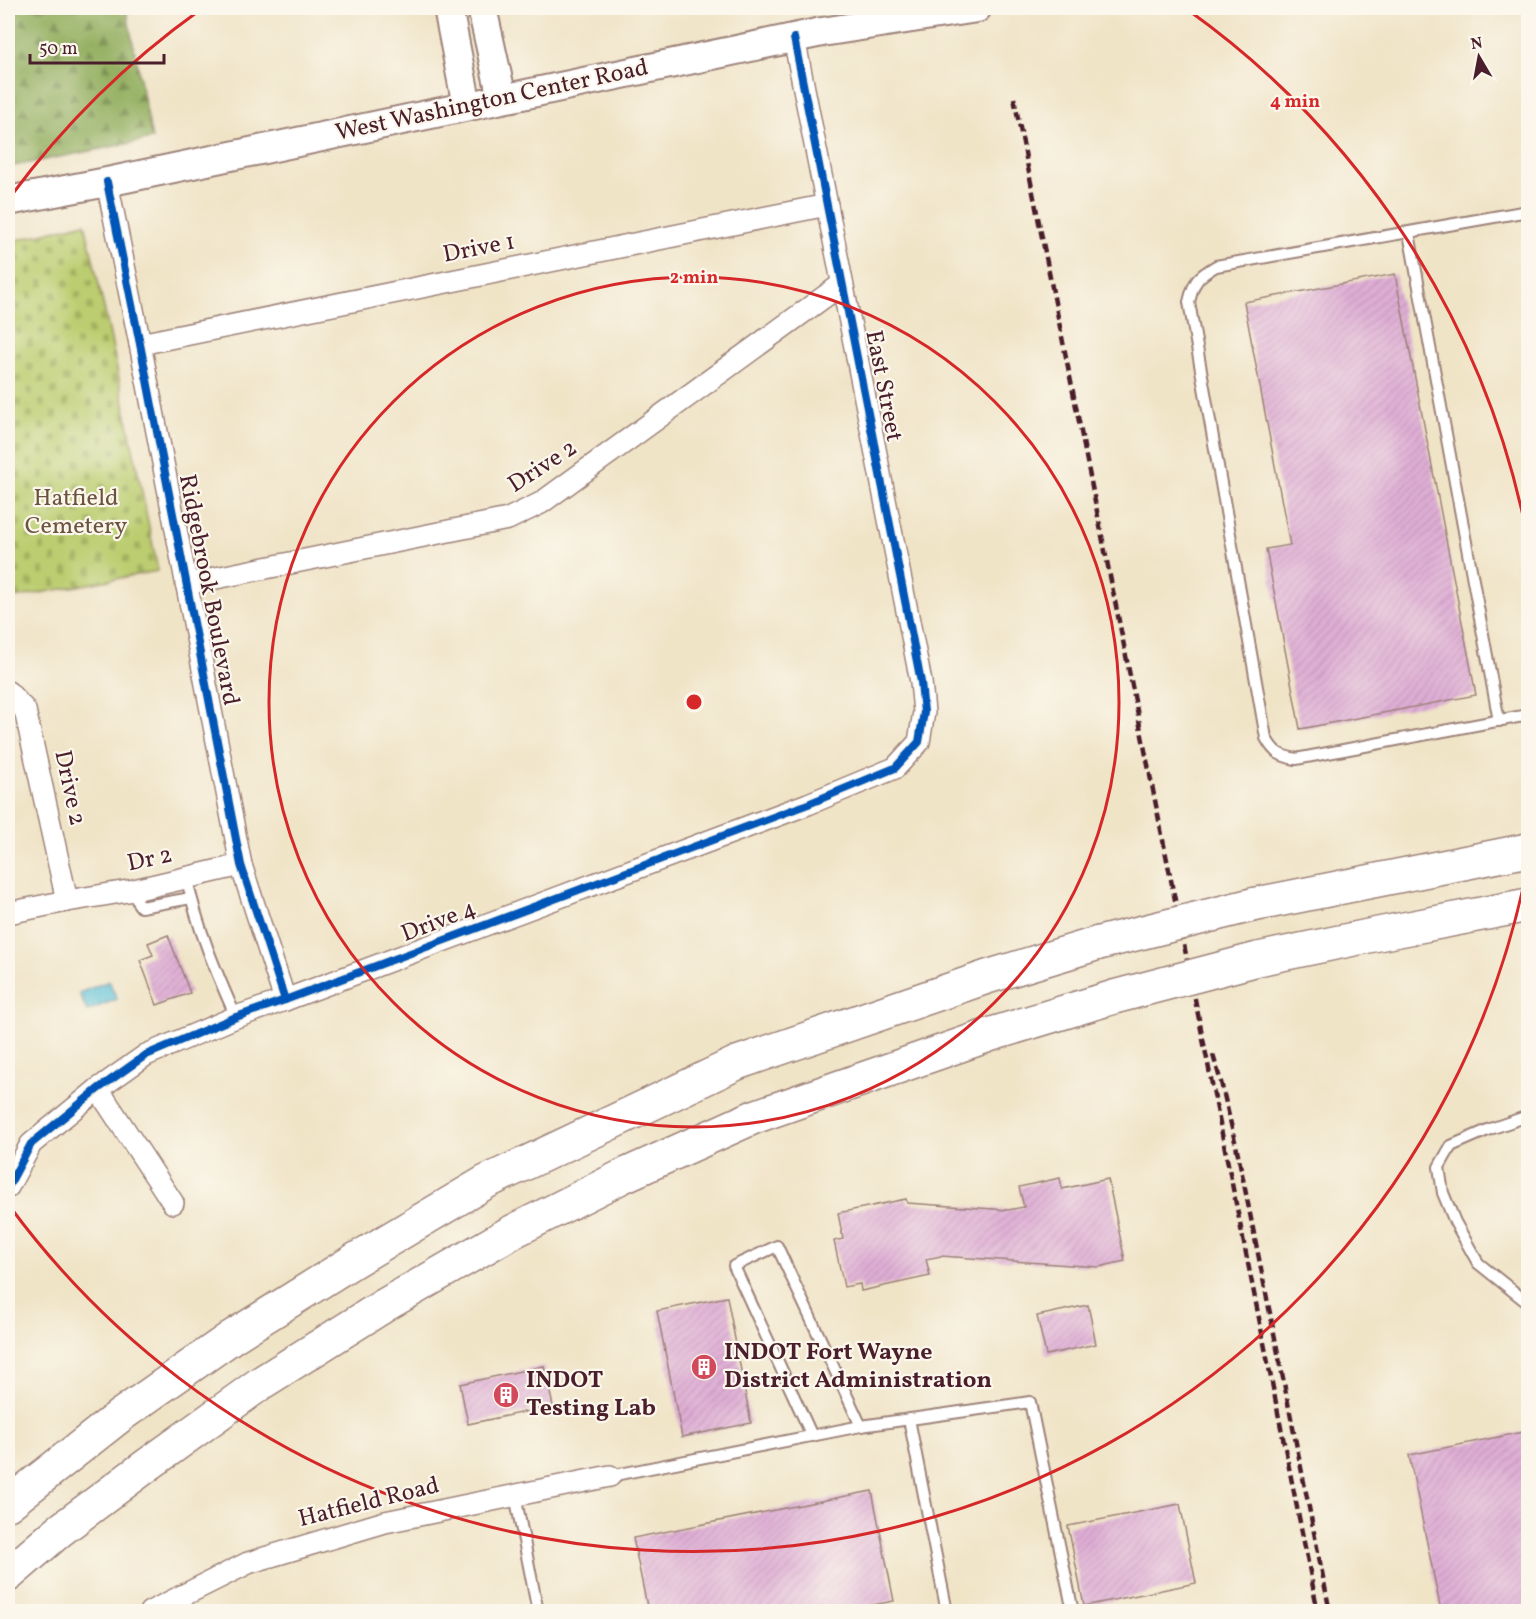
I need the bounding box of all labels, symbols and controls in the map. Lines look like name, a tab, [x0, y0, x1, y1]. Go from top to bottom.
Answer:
scale bar	[30, 27, 164, 65]
north arrow	[1449, 27, 1509, 87]
text: N	[1469, 32, 1485, 56]
text: 50 m	[39, 37, 78, 62]
street label: West Washington Center Road	[332, 51, 652, 151]
text: 4 min	[1270, 90, 1320, 115]
street label: Drive 1	[440, 225, 518, 273]
text: 2 min	[670, 266, 718, 291]
street label: East Street	[856, 327, 910, 445]
street label: Drive 2	[502, 432, 584, 502]
street label: Ridgebrook Boulevard	[169, 471, 247, 709]
park label: Hatfield Cemetery	[25, 482, 127, 544]
centre of rings	[684, 692, 704, 712]
street label: Drive 2	[44, 747, 94, 829]
street label: Dr 2	[124, 839, 176, 881]
street label: Drive 4	[397, 892, 481, 952]
place label: INDOT Fort Wayne District Administration	[724, 1336, 992, 1398]
building icon: INDOT Fort Wayne District Administration	[689, 1352, 719, 1382]
place label: INDOT Testing Lab	[526, 1364, 656, 1426]
building icon: INDOT Testing Lab	[491, 1380, 521, 1410]
street label: Hatfield Road	[295, 1469, 443, 1537]

